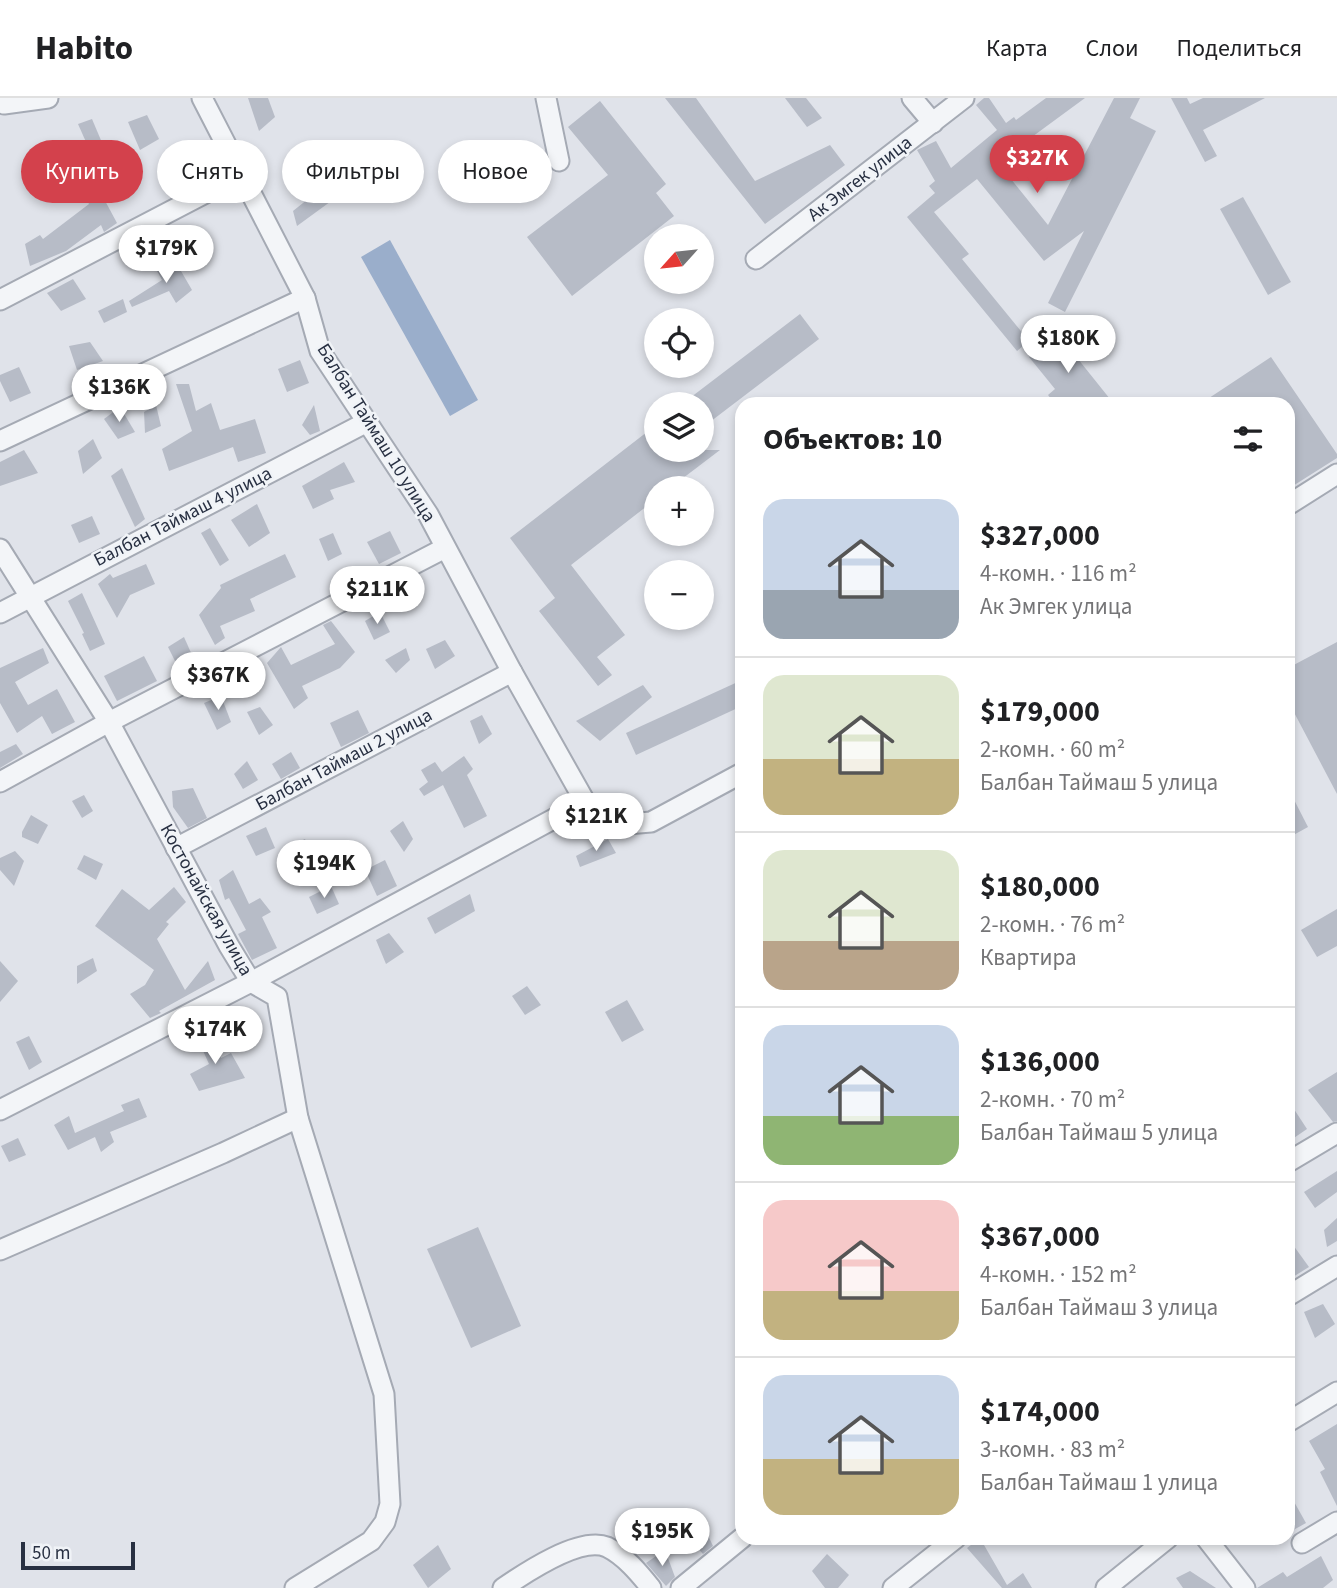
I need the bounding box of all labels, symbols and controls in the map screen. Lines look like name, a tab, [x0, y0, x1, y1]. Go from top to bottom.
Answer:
text: Habito	[35, 25, 133, 72]
text: Карта	[986, 31, 1048, 66]
text: Слои	[1086, 31, 1139, 66]
text: Поделиться	[1177, 31, 1302, 66]
street label: Ак Эмгек улица	[802, 130, 918, 228]
pin: $327K	[988, 136, 1086, 195]
chip: Купить	[21, 140, 143, 203]
chip: Снять	[157, 140, 268, 203]
chip: Фильтры	[282, 140, 424, 203]
chip: Новое	[438, 140, 552, 203]
text: $327K	[1006, 141, 1068, 174]
north arrow	[644, 224, 714, 294]
map controls	[644, 224, 714, 630]
pin: $179K	[117, 226, 215, 285]
text: $179K	[135, 231, 197, 264]
button: locate	[644, 308, 714, 378]
pin: $180K	[1019, 316, 1117, 375]
text: $180K	[1037, 321, 1099, 354]
street label: Балбан Таймаш 10 улица	[310, 338, 442, 528]
pin: $136K	[70, 364, 168, 424]
text: $136K	[88, 370, 150, 403]
button: layers	[644, 392, 714, 462]
text: Объектов: 10	[763, 418, 942, 461]
icon: filters	[1229, 420, 1267, 458]
street label: Балбан Таймаш 4 улица	[89, 460, 277, 574]
button: +	[644, 476, 714, 546]
text: $327,000	[980, 514, 1100, 557]
icon: home	[819, 527, 903, 611]
text: 4-комн. · 116 m²	[980, 557, 1137, 590]
button: −	[644, 560, 714, 630]
pin: $211K	[328, 566, 426, 626]
text: $211K	[346, 572, 408, 605]
text: Ак Эмгек улица	[980, 590, 1132, 623]
pin: $367K	[169, 652, 267, 712]
text: $367K	[187, 658, 249, 691]
text: $179,000	[980, 690, 1100, 733]
street label: Балбан Таймаш 2 улица	[251, 702, 437, 818]
icon: home	[819, 703, 903, 787]
text: 2-комн. · 60 m²	[980, 733, 1125, 766]
text: Балбан Таймаш 5 улица	[980, 766, 1218, 799]
pin: $121K	[547, 794, 645, 853]
text: $121K	[565, 799, 627, 832]
street label: Костонайская улица	[153, 819, 259, 981]
pin: $194K	[275, 840, 373, 900]
text: $194K	[293, 846, 355, 879]
text: $180,000	[980, 865, 1100, 908]
icon: home	[819, 878, 903, 962]
text: 2-комн. · 76 m²	[980, 908, 1125, 941]
text: Квартира	[980, 941, 1077, 974]
pin: $174K	[166, 1006, 264, 1066]
text: $174K	[184, 1012, 246, 1045]
text: $136,000	[980, 1040, 1100, 1083]
icon: home	[819, 1053, 903, 1137]
text: 2-комн. · 70 m²	[980, 1083, 1125, 1116]
text: Балбан Таймаш 5 улица	[980, 1116, 1218, 1149]
text: $367,000	[980, 1215, 1100, 1258]
icon: home	[819, 1228, 903, 1312]
text: 4-комн. · 152 m²	[980, 1258, 1137, 1291]
text: Балбан Таймаш 3 улица	[980, 1291, 1218, 1324]
text: $174,000	[980, 1390, 1100, 1433]
icon: home	[819, 1403, 903, 1487]
text: 3-комн. · 83 m²	[980, 1433, 1125, 1466]
text: Балбан Таймаш 1 улица	[980, 1466, 1218, 1499]
pin: $195K	[613, 1508, 711, 1568]
text: $195K	[631, 1514, 693, 1547]
scale bar	[21, 1539, 135, 1571]
text: 50 m	[32, 1540, 70, 1567]

